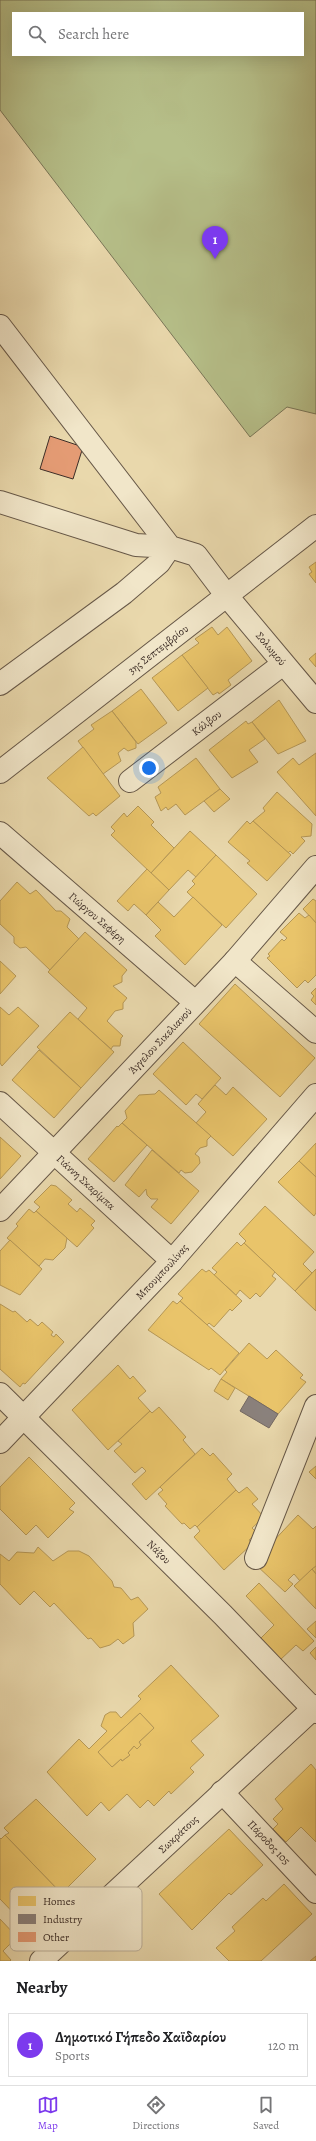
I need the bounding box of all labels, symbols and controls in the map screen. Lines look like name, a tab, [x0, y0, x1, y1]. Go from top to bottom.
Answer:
search box	[12, 12, 304, 56]
icon: search	[26, 23, 48, 45]
text: Search here	[58, 24, 129, 44]
pin: 1	[202, 226, 228, 259]
street label: 3ης Σεπτεμβρίου	[125, 621, 192, 678]
street label: Σολωμού	[252, 629, 289, 669]
street label: Κάλβου	[188, 707, 225, 739]
your location	[139, 758, 159, 778]
street label: Γιώργου Σεφέρη	[65, 889, 129, 947]
street label: Άγγελου Σικελιανού	[125, 1004, 195, 1078]
street label: Γιάννη Σκαρίμπα	[53, 1151, 119, 1214]
street label: Μπουμπουλίνας	[132, 1241, 192, 1303]
street label: Νάξου	[143, 1537, 174, 1567]
street label: Σωκράτους	[155, 1812, 202, 1857]
street label: Πάροδος 105	[244, 1817, 294, 1868]
legend	[10, 1887, 142, 1951]
text: Homes	[43, 1894, 75, 1909]
text: Industry	[43, 1912, 82, 1927]
text: Other	[43, 1930, 69, 1945]
text: Nearby	[16, 1976, 67, 1999]
text: Δημοτικό Γήπεδο Χαϊδαρίου	[55, 2027, 226, 2047]
text: 1	[28, 2037, 32, 2054]
text: 120 m	[268, 2037, 299, 2054]
text: Sports	[55, 2047, 90, 2064]
tab: Map	[37, 2094, 59, 2133]
tab: Directions	[132, 2094, 180, 2133]
tab: Saved	[253, 2094, 279, 2133]

